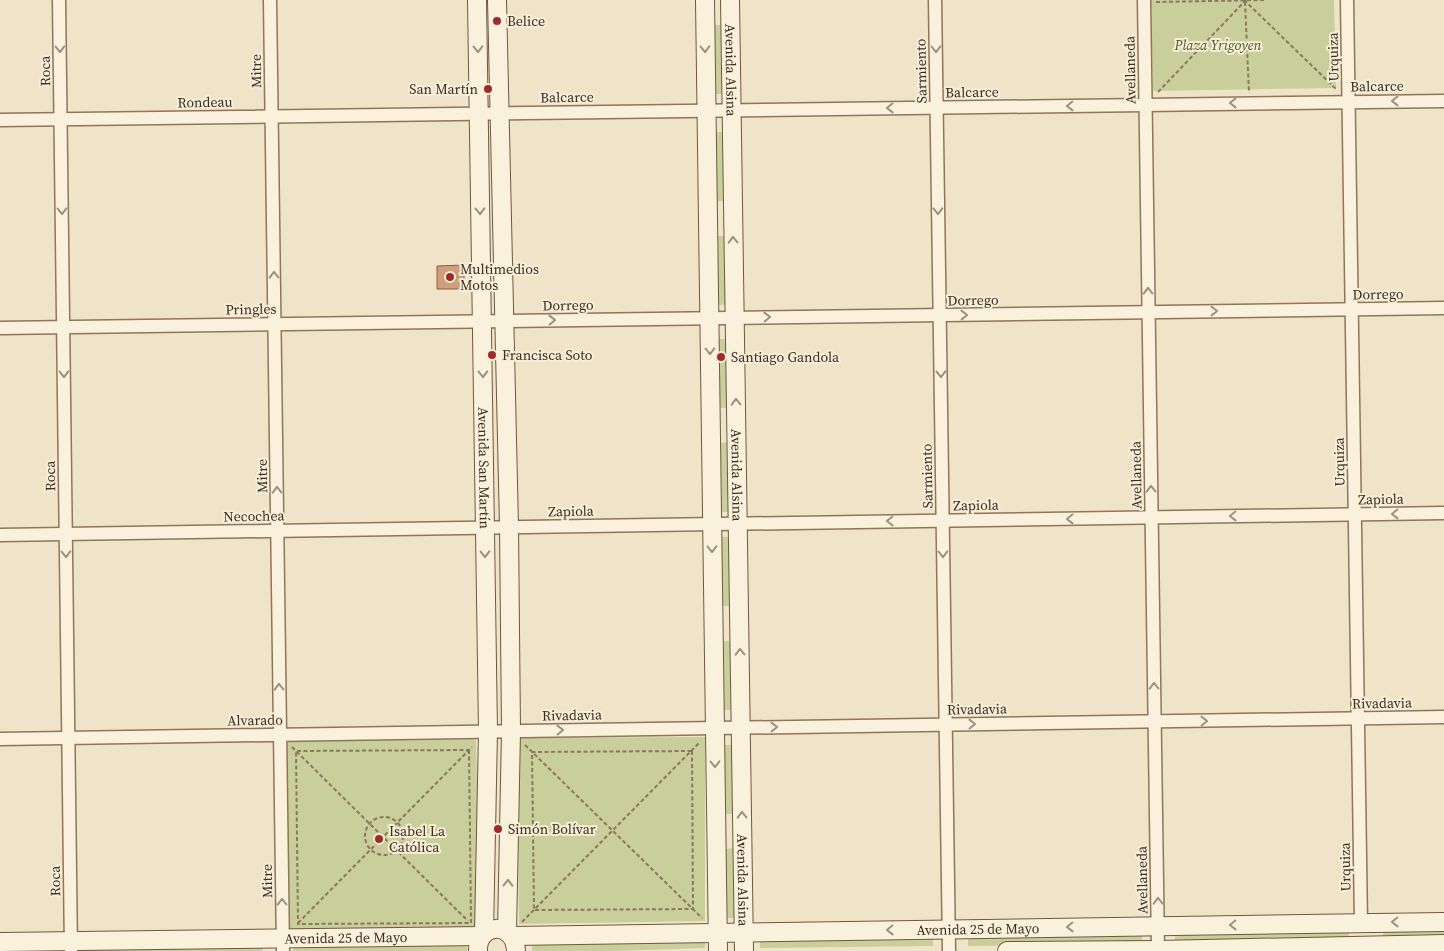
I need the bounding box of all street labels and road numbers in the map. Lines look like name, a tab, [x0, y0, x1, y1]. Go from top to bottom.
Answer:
street label: Avenida Alsina	[720, 24, 742, 117]
street label: Urquiza	[1323, 31, 1343, 82]
street label: Avellaneda	[1119, 35, 1141, 104]
street label: Sarmiento	[910, 38, 932, 104]
street label: Mitre	[246, 54, 266, 88]
street label: Roca	[35, 55, 55, 86]
street label: Balcarce	[1350, 76, 1404, 96]
street label: Balcarce	[945, 82, 999, 102]
street label: Balcarce	[540, 87, 594, 107]
street label: Rondeau	[177, 92, 233, 112]
street label: Dorrego	[1352, 284, 1404, 304]
street label: Dorrego	[947, 290, 999, 310]
street label: Dorrego	[542, 295, 594, 315]
street label: Pringles	[225, 299, 277, 319]
street label: Avenida San Martín	[473, 407, 495, 530]
street label: Avenida Alsina	[726, 428, 748, 522]
street label: Urquiza	[1329, 436, 1349, 487]
street label: Avellaneda	[1125, 440, 1147, 509]
street label: Sarmiento	[916, 443, 938, 509]
street label: Mitre	[252, 459, 272, 493]
street label: Roca	[40, 460, 60, 491]
street label: Zapiola	[1358, 489, 1405, 509]
street label: Zapiola	[953, 495, 1000, 515]
street label: Zapiola	[548, 501, 595, 521]
street label: Necochea	[223, 505, 286, 527]
street label: Rivadavia	[1352, 692, 1413, 714]
street label: Rivadavia	[947, 698, 1008, 720]
street label: Rivadavia	[542, 704, 603, 726]
street label: Alvarado	[227, 710, 283, 730]
street label: Avenida Alsina	[732, 833, 754, 927]
street label: Urquiza	[1335, 841, 1355, 892]
street label: Avellaneda	[1131, 845, 1153, 914]
street label: Mitre	[257, 864, 277, 898]
street label: Roca	[45, 865, 65, 896]
street label: Avenida 25 de Mayo	[916, 918, 1040, 940]
street label: Avenida 25 de Mayo	[284, 927, 408, 948]

